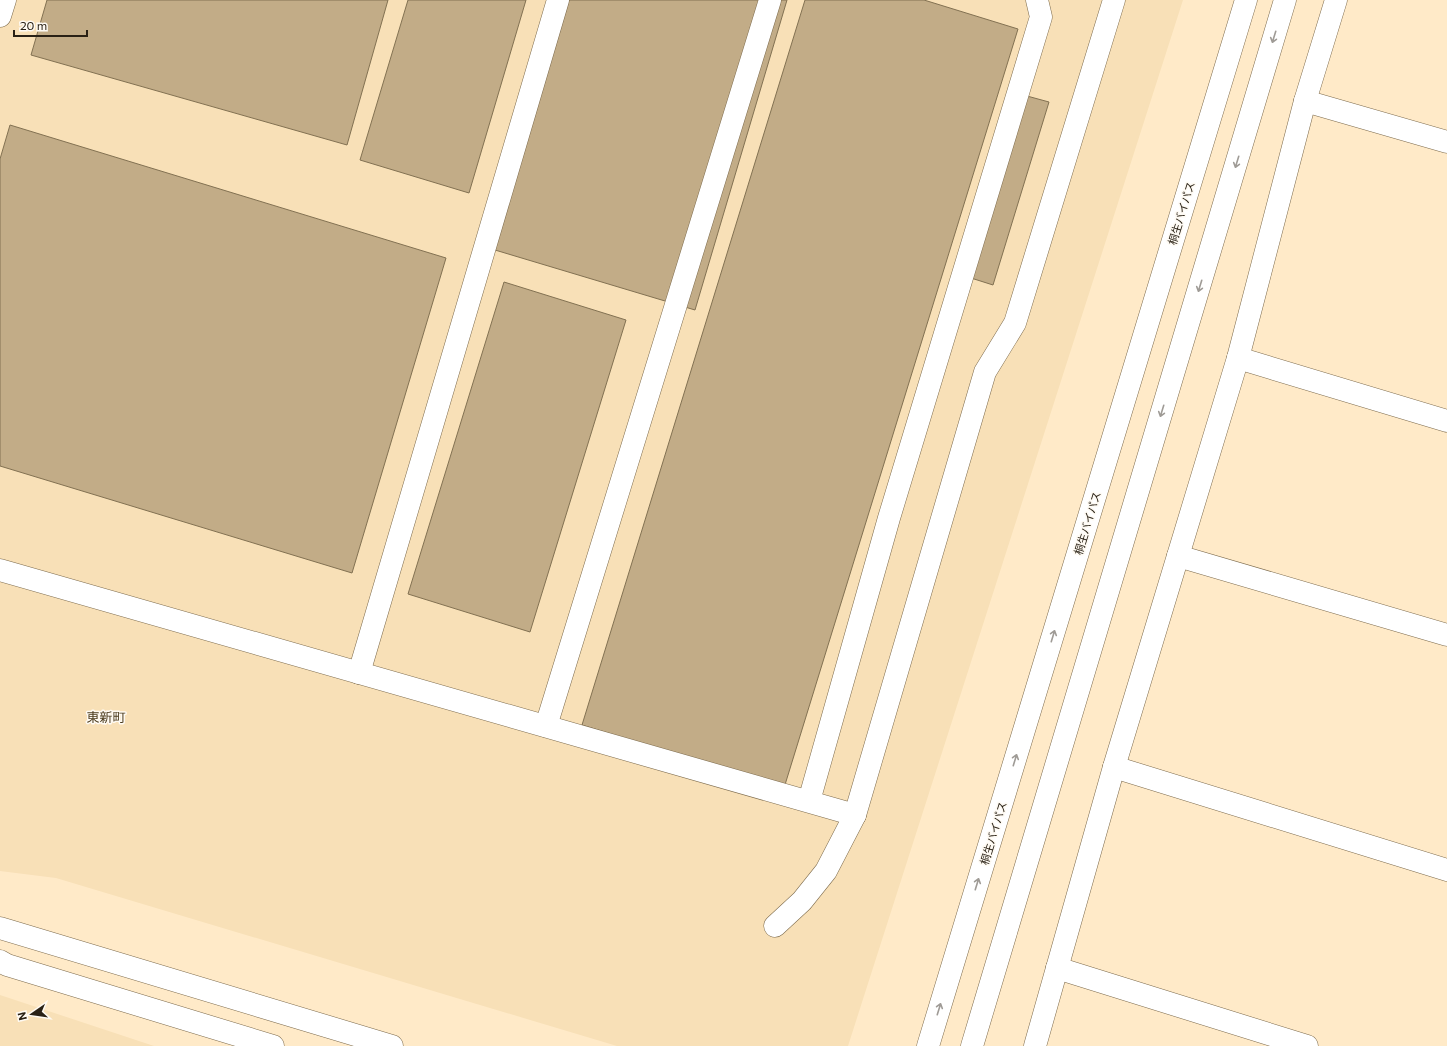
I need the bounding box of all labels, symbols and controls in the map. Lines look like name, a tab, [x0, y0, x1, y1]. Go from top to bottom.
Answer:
scale bar	[14, 12, 87, 38]
text: 20 m	[20, 18, 47, 32]
one-way arrow	[1270, 31, 1277, 44]
one-way arrow	[1233, 155, 1240, 168]
street label: 桐生バイパス	[1165, 180, 1197, 246]
one-way arrow	[1196, 280, 1203, 293]
one-way arrow	[1158, 404, 1165, 417]
street label: 桐生バイパス	[1071, 490, 1103, 556]
one-way arrow	[1050, 629, 1057, 642]
district label: 東新町	[86, 709, 126, 725]
one-way arrow	[1012, 754, 1019, 767]
street label: 桐生バイパス	[977, 800, 1009, 866]
one-way arrow	[974, 878, 981, 891]
north arrow	[12, 994, 52, 1034]
one-way arrow	[936, 1002, 943, 1015]
text: N	[15, 1011, 29, 1022]

